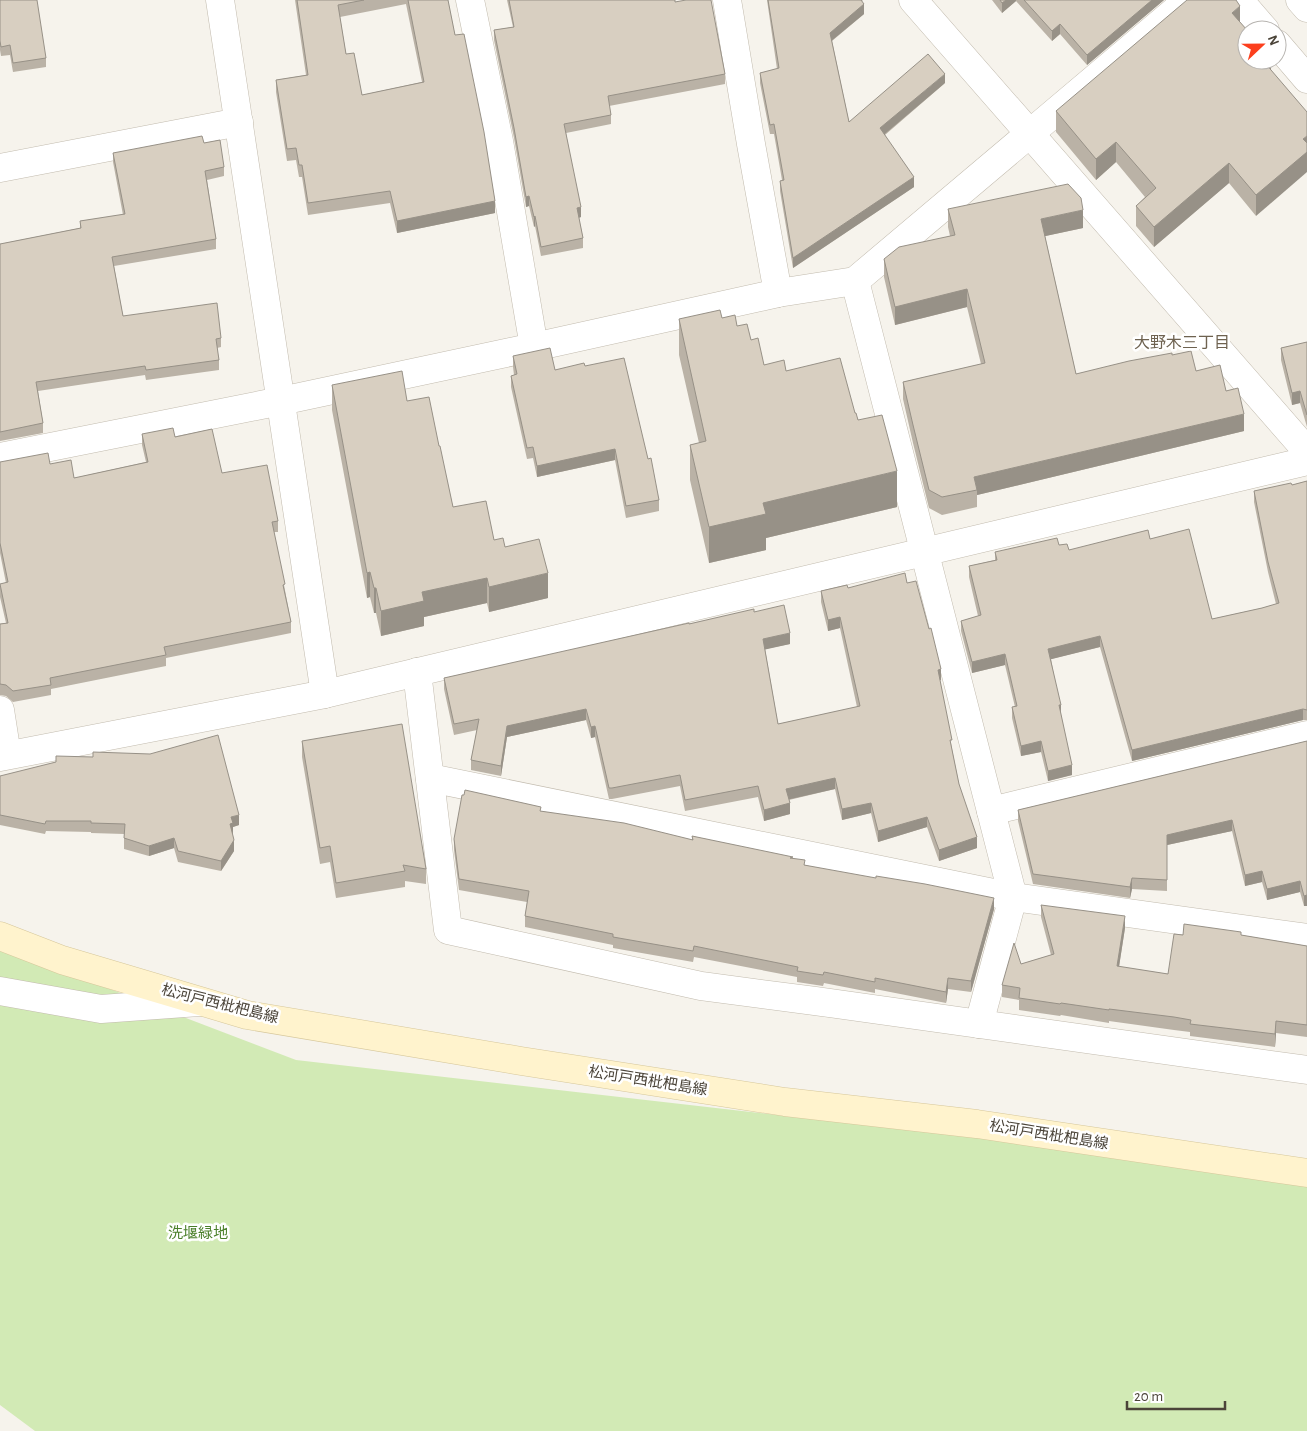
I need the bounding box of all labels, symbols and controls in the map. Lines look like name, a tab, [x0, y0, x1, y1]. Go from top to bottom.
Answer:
north arrow	[1237, 20, 1287, 70]
text: N	[1265, 33, 1281, 48]
district label: 大野木三丁目	[1134, 334, 1230, 351]
street label: 松河戸西枇杷島線	[160, 980, 281, 1026]
street label: 松河戸西枇杷島線	[588, 1062, 709, 1098]
street label: 松河戸西枇杷島線	[989, 1116, 1110, 1152]
park label: 洗堰緑地	[168, 1225, 228, 1241]
scale bar	[1127, 1378, 1224, 1410]
text: 20 m	[1134, 1389, 1163, 1404]

